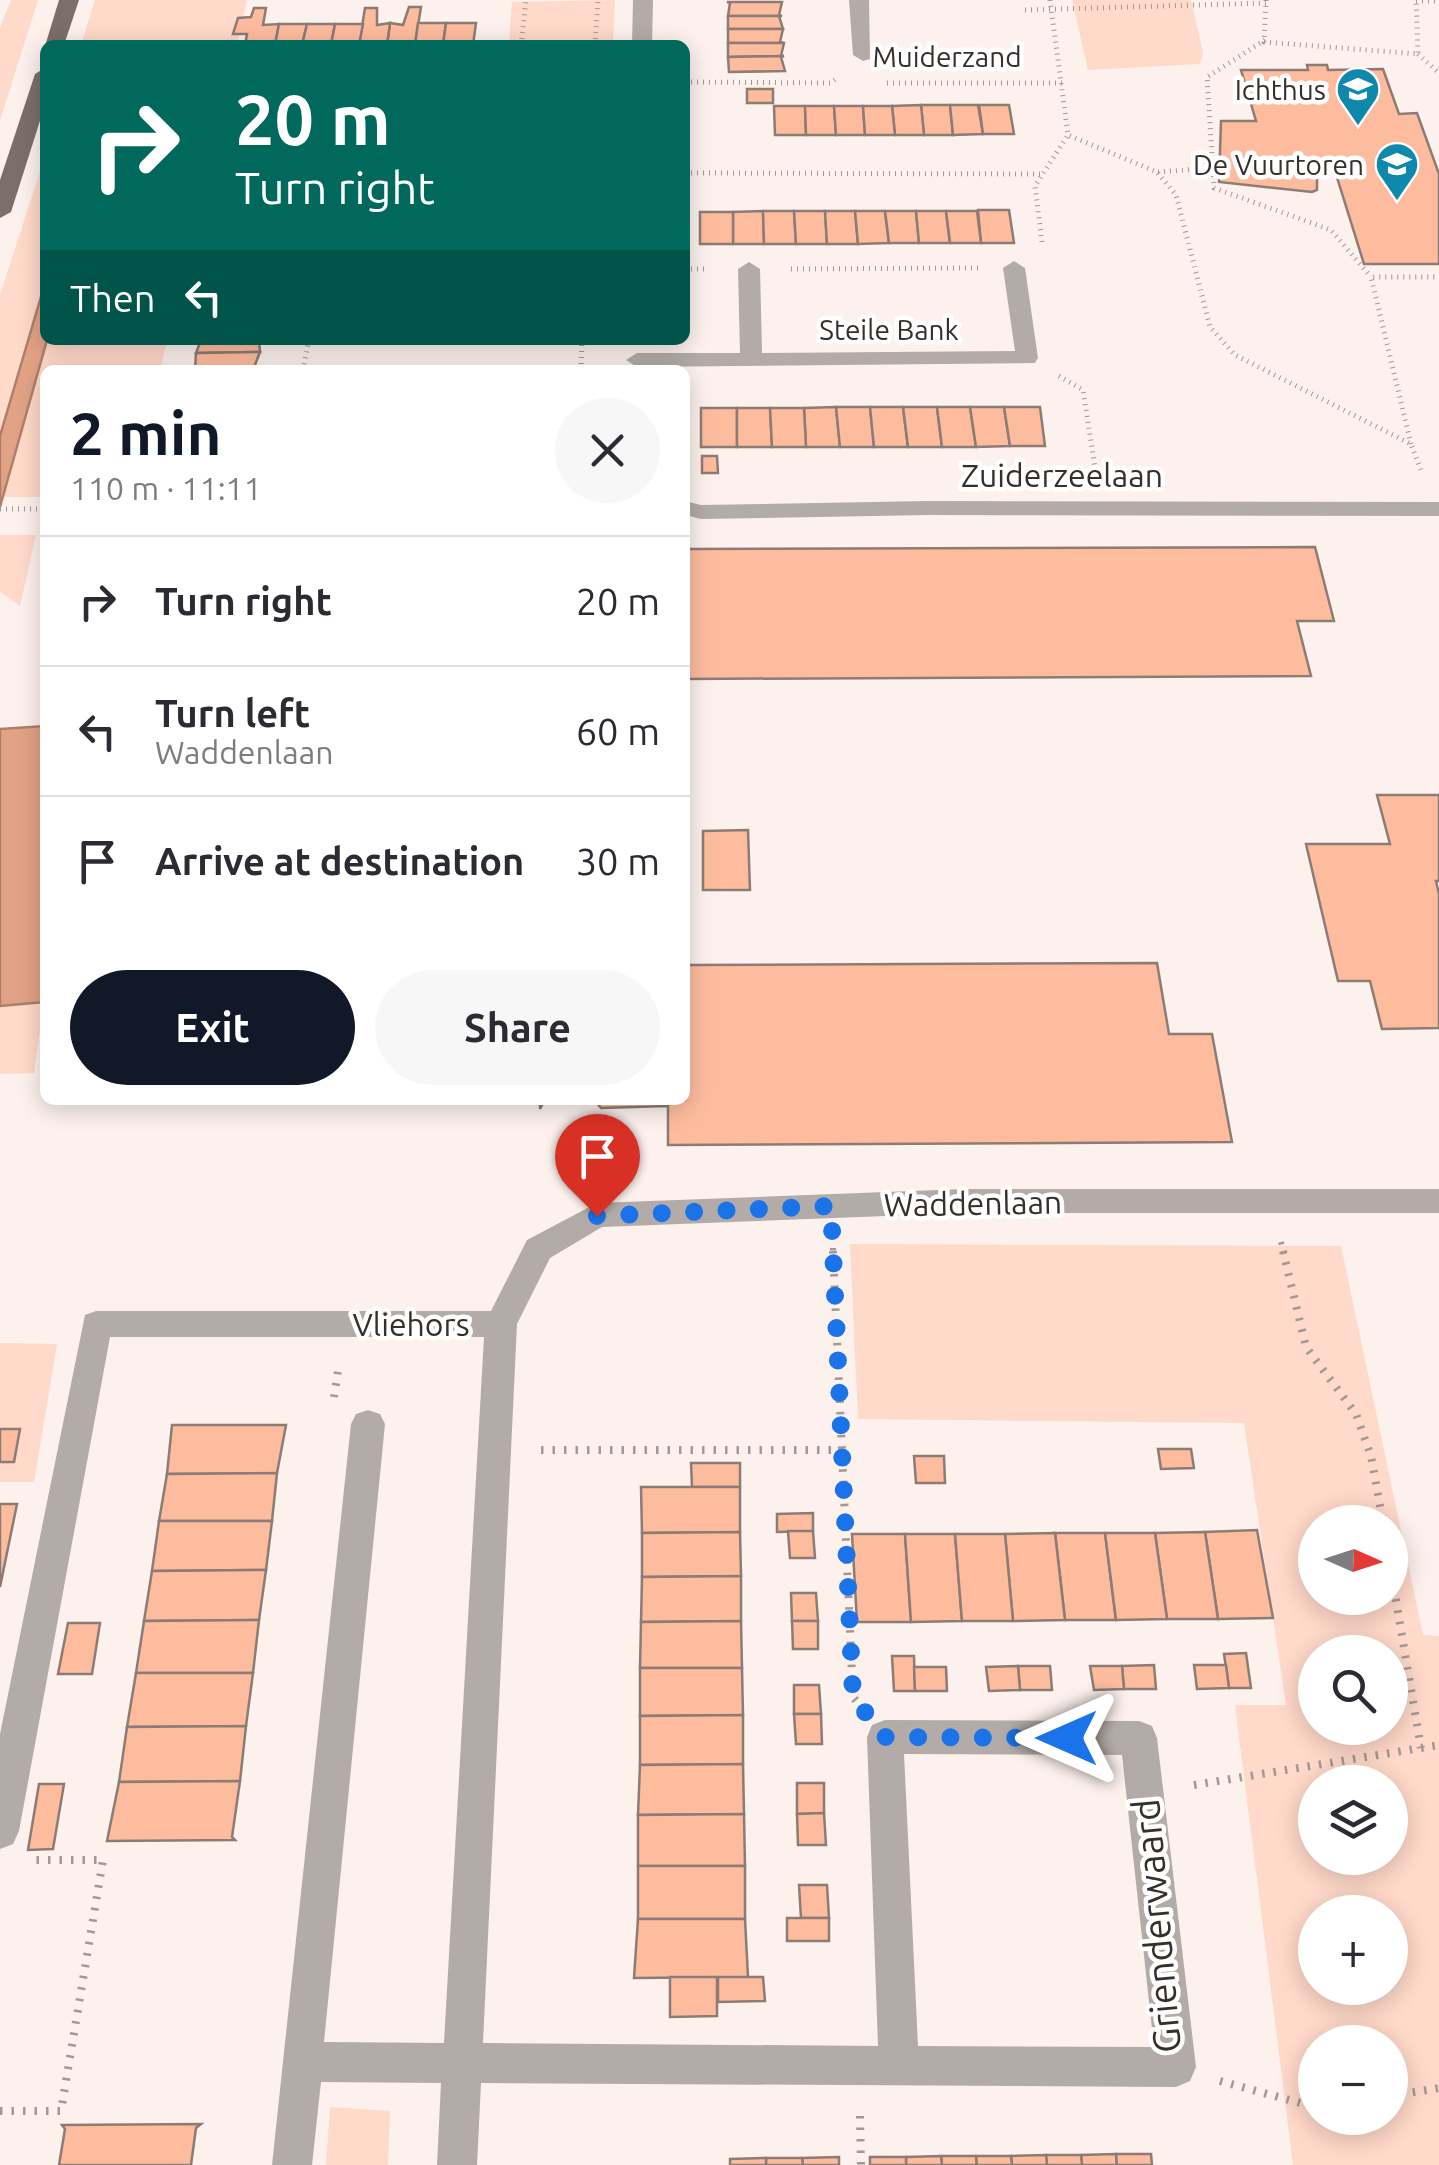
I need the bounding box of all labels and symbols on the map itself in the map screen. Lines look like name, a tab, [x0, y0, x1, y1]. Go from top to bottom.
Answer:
street label: Muiderzand	[872, 41, 1022, 72]
school or university icon: Ichthus	[1335, 66, 1381, 127]
place label: Ichthus	[1235, 74, 1326, 105]
school or university icon: De Vuurtoren	[1374, 141, 1420, 202]
place label: De Vuurtoren	[1193, 149, 1364, 180]
street label: Steile Bank	[819, 314, 959, 345]
street label: Zuiderzeelaan	[961, 457, 1163, 493]
pin	[555, 1114, 640, 1217]
street label: Waddenlaan	[883, 1183, 1063, 1223]
street label: Vliehors	[352, 1306, 470, 1342]
north arrow	[1298, 1505, 1408, 1615]
position arrow	[1015, 1686, 1119, 1790]
street label: Grienderwaard	[1124, 1797, 1188, 2055]

